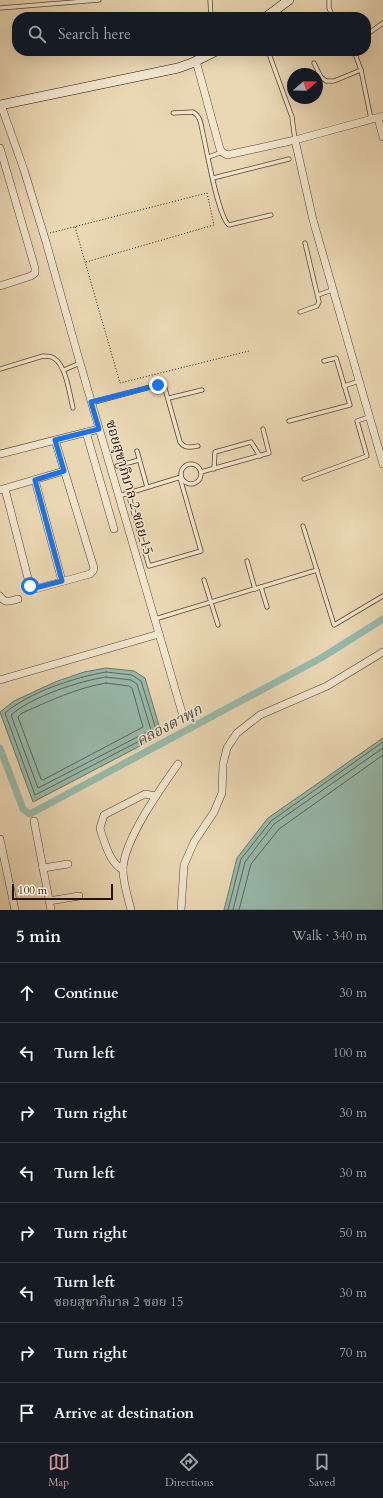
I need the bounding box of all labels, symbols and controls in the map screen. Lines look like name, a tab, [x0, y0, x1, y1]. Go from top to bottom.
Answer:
search box	[12, 12, 371, 56]
icon: search	[26, 23, 48, 45]
text: Search here	[58, 24, 131, 44]
north arrow	[287, 68, 323, 104]
route end	[149, 376, 167, 394]
street label: ซอยสุขาภิบาล 2 ซอย 15	[101, 418, 158, 557]
route start	[21, 577, 39, 595]
water label: คลองตาพุก	[133, 699, 206, 751]
scale bar	[12, 882, 113, 901]
text: 100 m	[18, 883, 47, 898]
text: 5 min	[16, 925, 61, 948]
text: Walk · 340 m	[292, 927, 367, 945]
icon: ahead	[16, 982, 38, 1004]
text: Continue	[54, 983, 119, 1003]
text: 30 m	[339, 984, 367, 1002]
icon: left	[16, 1042, 38, 1064]
text: Turn left	[54, 1043, 115, 1063]
text: 100 m	[333, 1044, 367, 1062]
icon: right	[16, 1102, 38, 1124]
text: Turn right	[54, 1103, 127, 1123]
text: 30 m	[339, 1104, 367, 1122]
icon: left	[16, 1162, 38, 1184]
text: Turn left	[54, 1163, 115, 1183]
text: 30 m	[339, 1164, 367, 1182]
icon: right	[16, 1222, 38, 1244]
text: Turn right	[54, 1223, 127, 1243]
text: 50 m	[339, 1224, 367, 1242]
text: Turn left	[54, 1272, 115, 1292]
icon: left	[16, 1282, 38, 1304]
text: 30 m	[339, 1284, 367, 1302]
text: ซอยสุขาภิบาล 2 ซอย 15	[54, 1293, 183, 1311]
icon: right	[16, 1342, 38, 1364]
text: Turn right	[54, 1343, 127, 1363]
text: 70 m	[339, 1344, 367, 1362]
icon: arrive	[16, 1402, 38, 1424]
text: Arrive at destination	[54, 1403, 194, 1423]
tab: Map	[48, 1451, 70, 1490]
tab: Directions	[165, 1451, 213, 1490]
tab: Saved	[309, 1451, 335, 1490]

